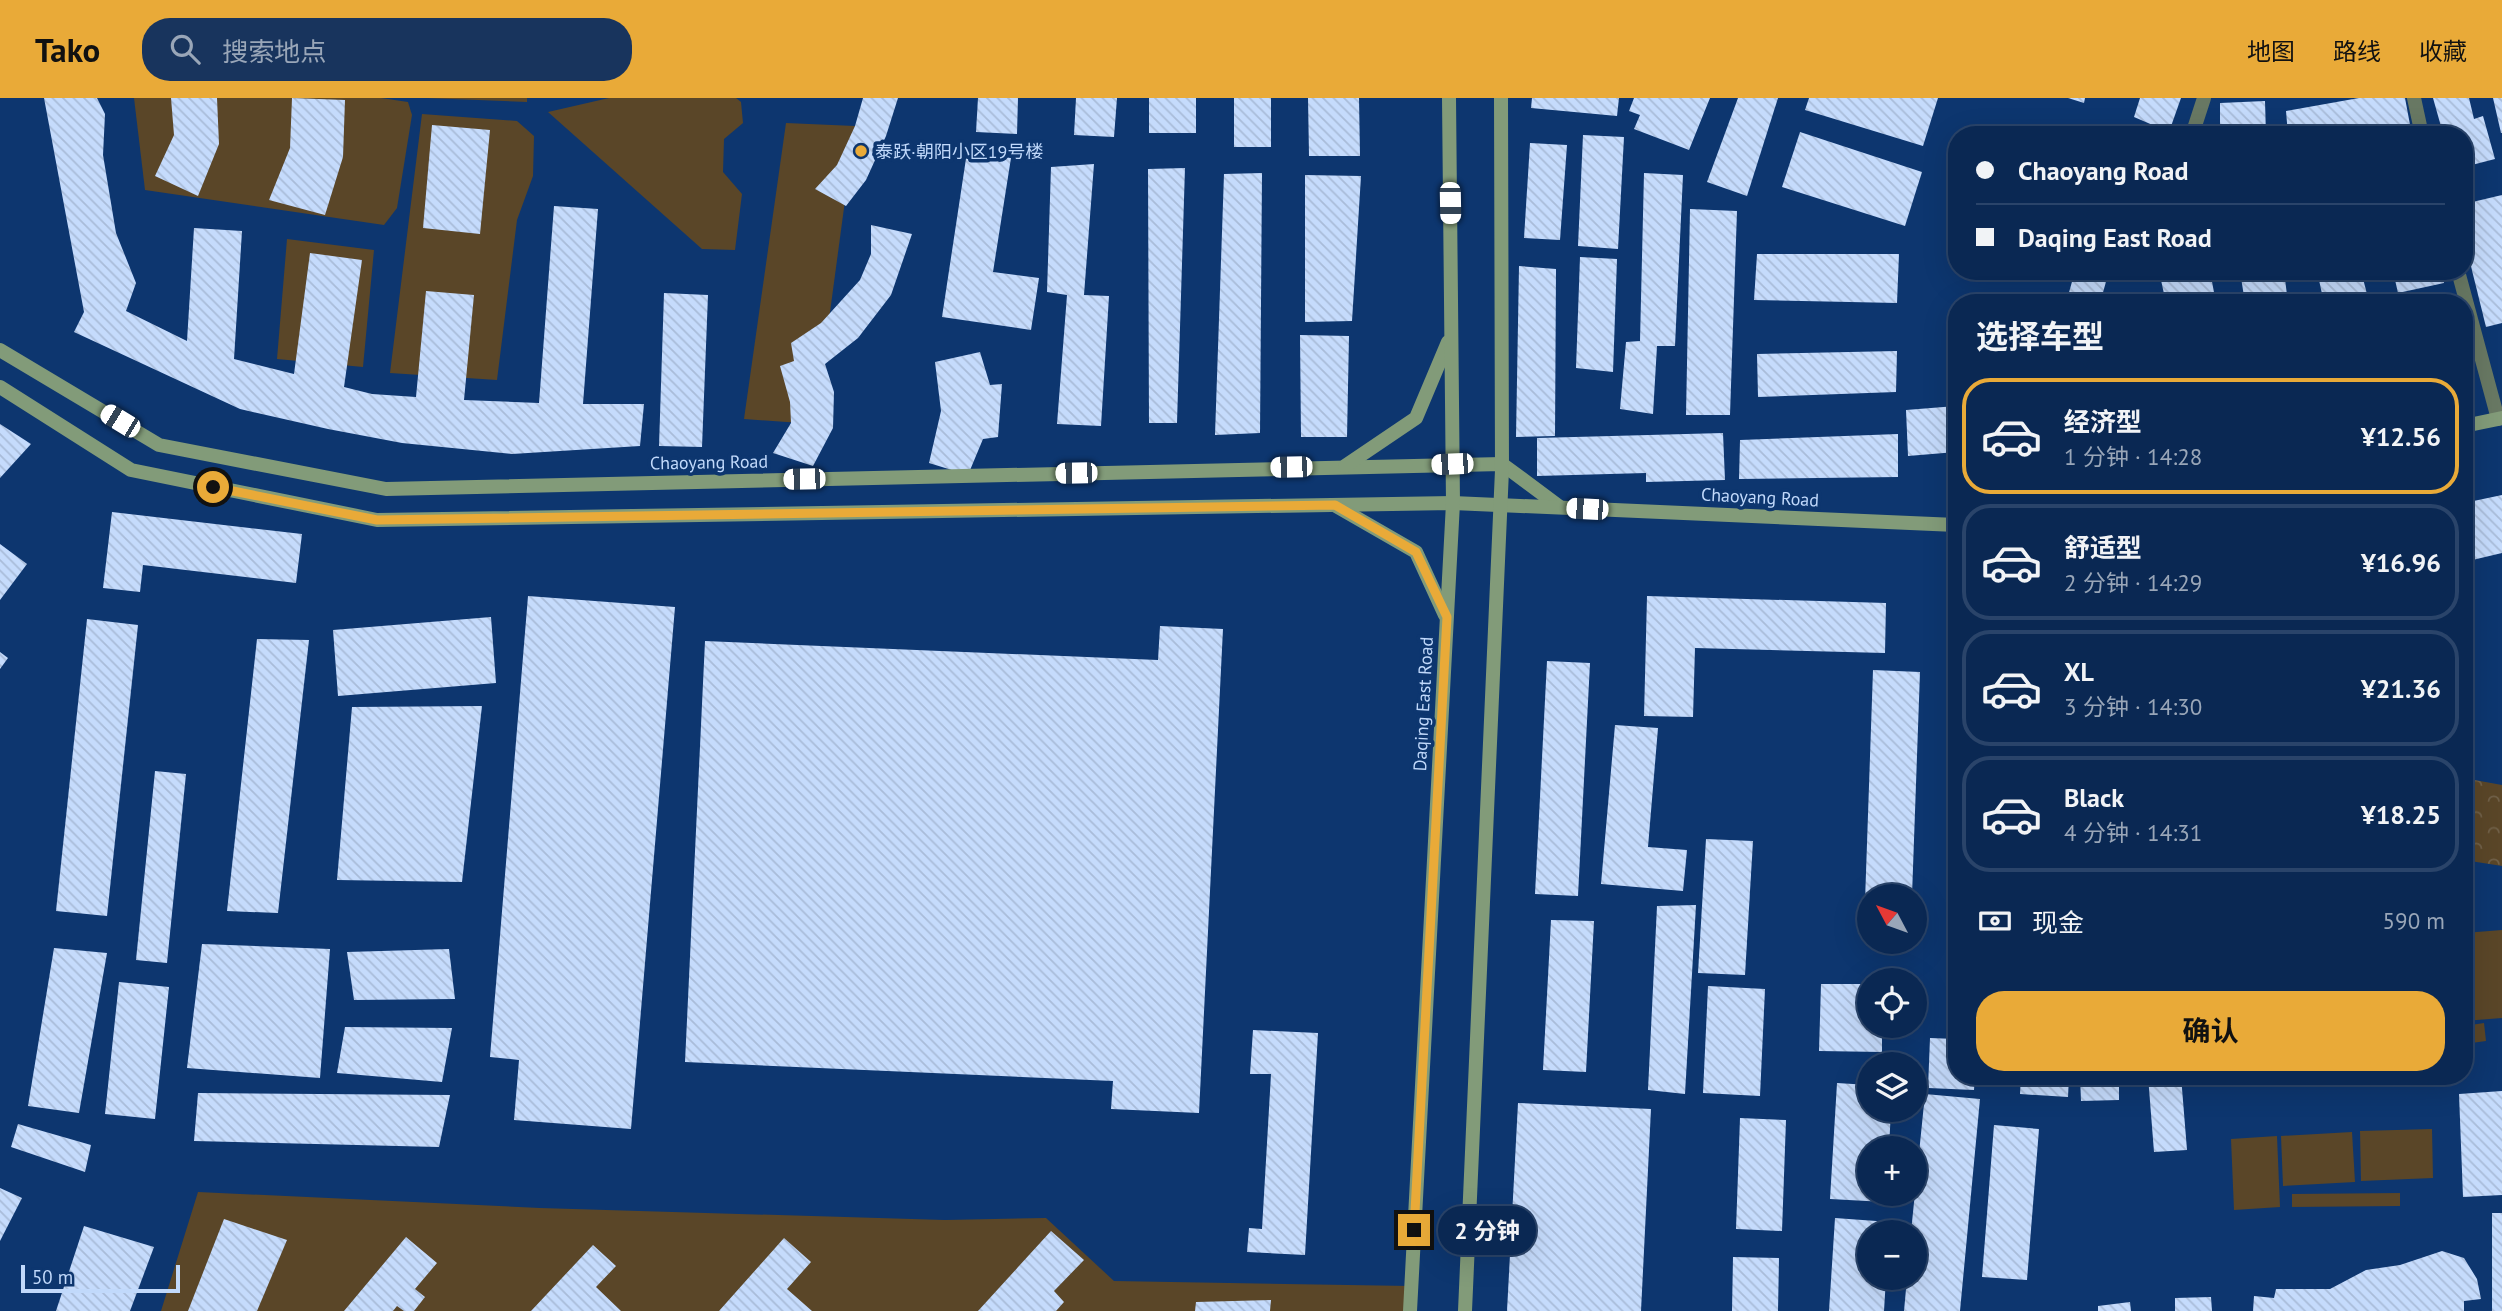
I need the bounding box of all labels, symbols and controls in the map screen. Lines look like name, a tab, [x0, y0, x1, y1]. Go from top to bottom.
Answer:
search box	[142, 18, 632, 81]
text: Tako	[35, 28, 100, 71]
icon: search	[166, 30, 204, 68]
text: 搜索地点	[222, 35, 326, 68]
text: 地图	[2247, 36, 2295, 67]
text: 路线	[2333, 36, 2381, 67]
text: 收藏	[2419, 36, 2467, 67]
place label: 泰跃·朝阳小区19号楼	[875, 140, 1043, 163]
marker: 泰跃·朝阳小区19号楼	[853, 143, 869, 159]
text: Chaoyang Road	[2018, 154, 2189, 187]
car	[1440, 182, 1461, 224]
text: Daqing East Road	[2018, 221, 2212, 254]
text: 选择车型	[1976, 315, 2104, 357]
car	[97, 401, 144, 441]
icon: car	[1980, 405, 2043, 468]
text: 经济型	[2064, 405, 2142, 438]
text: ¥12.56	[2361, 420, 2441, 453]
text: 1 分钟 · 14:28	[2064, 442, 2202, 471]
street label: Chaoyang Road	[650, 449, 768, 475]
car	[1431, 453, 1474, 475]
car	[1270, 456, 1313, 478]
car	[1055, 462, 1098, 484]
car	[783, 468, 826, 490]
route start	[197, 471, 229, 503]
street label: Chaoyang Road	[1700, 482, 1820, 512]
car	[1566, 497, 1609, 521]
icon: car	[1980, 531, 2043, 594]
text: 舒适型	[2064, 531, 2142, 564]
text: ¥16.96	[2361, 546, 2441, 579]
text: 2 分钟 · 14:29	[2064, 568, 2202, 597]
street label: Daqing East Road	[1408, 636, 1438, 772]
text: XL	[2064, 655, 2094, 688]
icon: car	[1980, 657, 2043, 720]
text: ¥21.36	[2361, 672, 2441, 705]
text: 3 分钟 · 14:30	[2064, 692, 2202, 721]
text: Black	[2064, 781, 2124, 814]
icon: car	[1980, 783, 2043, 846]
text: ¥18.25	[2361, 798, 2441, 831]
text: 4 分钟 · 14:31	[2064, 818, 2202, 847]
north arrow	[1857, 884, 1927, 954]
map controls	[1857, 884, 1927, 1290]
icon: cash	[1976, 902, 2014, 940]
text: 现金	[2032, 906, 2084, 939]
text: 590 m	[2383, 906, 2445, 935]
button: locate	[1857, 968, 1927, 1038]
button: 确认	[1976, 991, 2445, 1071]
button: layers	[1857, 1052, 1927, 1122]
button: +	[1857, 1136, 1927, 1206]
callout: 2 分钟	[1438, 1206, 1536, 1254]
route end	[1398, 1214, 1430, 1246]
text: 2 分钟	[1455, 1216, 1519, 1245]
button: −	[1857, 1220, 1927, 1290]
scale bar	[21, 1262, 180, 1294]
text: 50 m	[32, 1265, 73, 1289]

